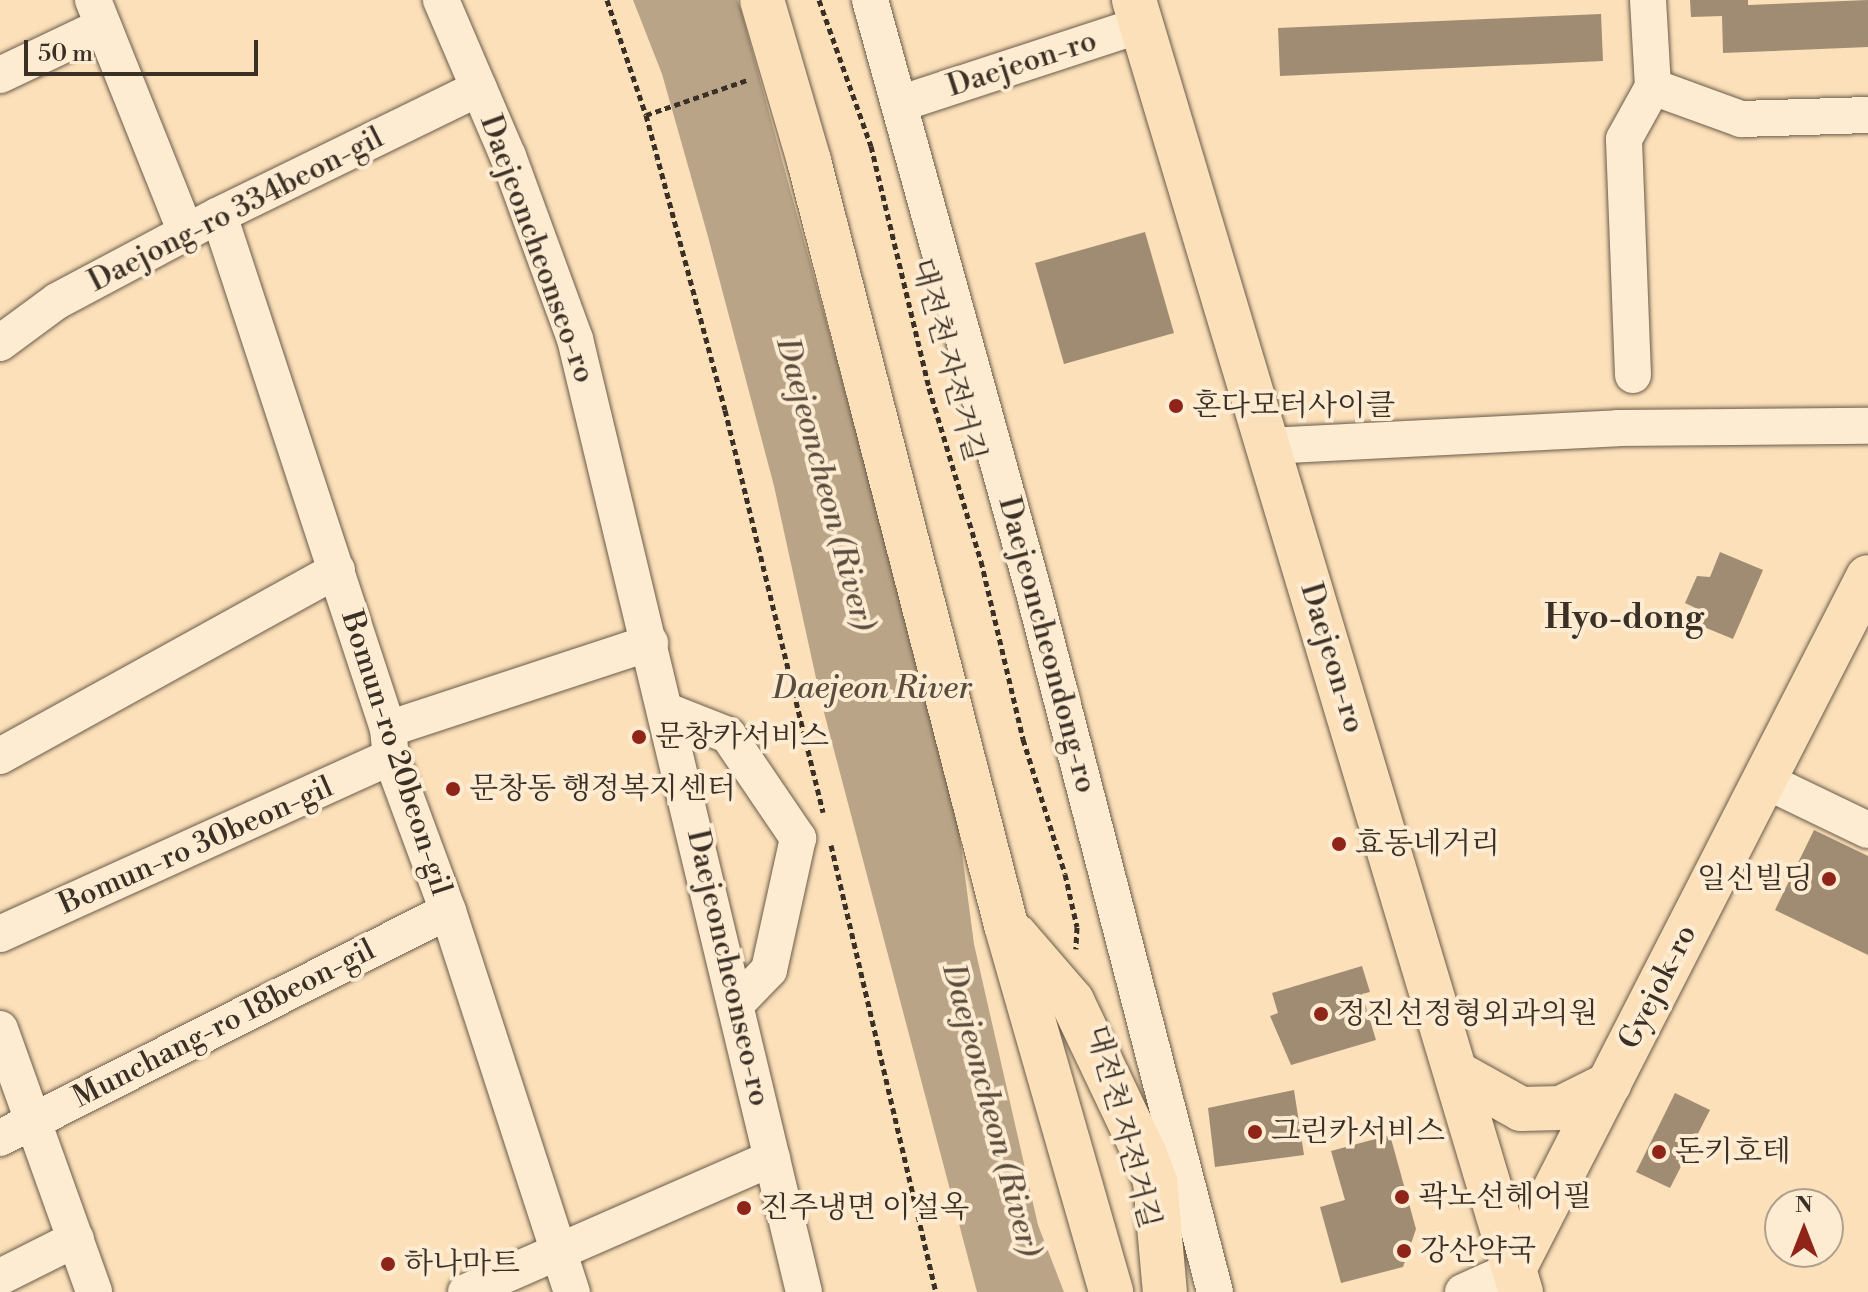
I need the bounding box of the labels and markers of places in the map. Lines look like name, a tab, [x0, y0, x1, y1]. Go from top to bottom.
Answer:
place label: 혼다모터사이클	[1192, 388, 1395, 424]
marker: 혼다모터사이클	[1167, 397, 1185, 415]
place label: 문창카서비스	[655, 719, 829, 755]
marker: 문창카서비스	[630, 728, 648, 746]
place label: 문창동 행정복지센터	[469, 771, 736, 807]
marker: 문창동 행정복지센터	[444, 780, 462, 798]
place label: 효동네거리	[1355, 826, 1500, 862]
marker: 효동네거리	[1330, 835, 1348, 853]
place label: 일신빌딩	[1697, 861, 1813, 897]
marker: 일신빌딩	[1820, 870, 1838, 888]
place label: 정진선정형외과의원	[1337, 996, 1598, 1032]
marker: 정진선정형외과의원	[1312, 1005, 1330, 1023]
place label: 그린카서비스	[1271, 1114, 1445, 1150]
marker: 그린카서비스	[1246, 1123, 1264, 1141]
place label: 돈키호테	[1675, 1134, 1791, 1170]
marker: 돈키호테	[1650, 1143, 1668, 1161]
place label: 곽노선헤어필	[1418, 1179, 1592, 1215]
marker: 곽노선헤어필	[1393, 1188, 1411, 1206]
place label: 진주냉면 이설옥	[760, 1190, 969, 1226]
marker: 진주냉면 이설옥	[735, 1199, 753, 1217]
place label: 강산약국	[1420, 1233, 1536, 1269]
marker: 강산약국	[1395, 1242, 1413, 1260]
place label: 하나마트	[404, 1246, 520, 1282]
marker: 하나마트	[379, 1255, 397, 1273]

